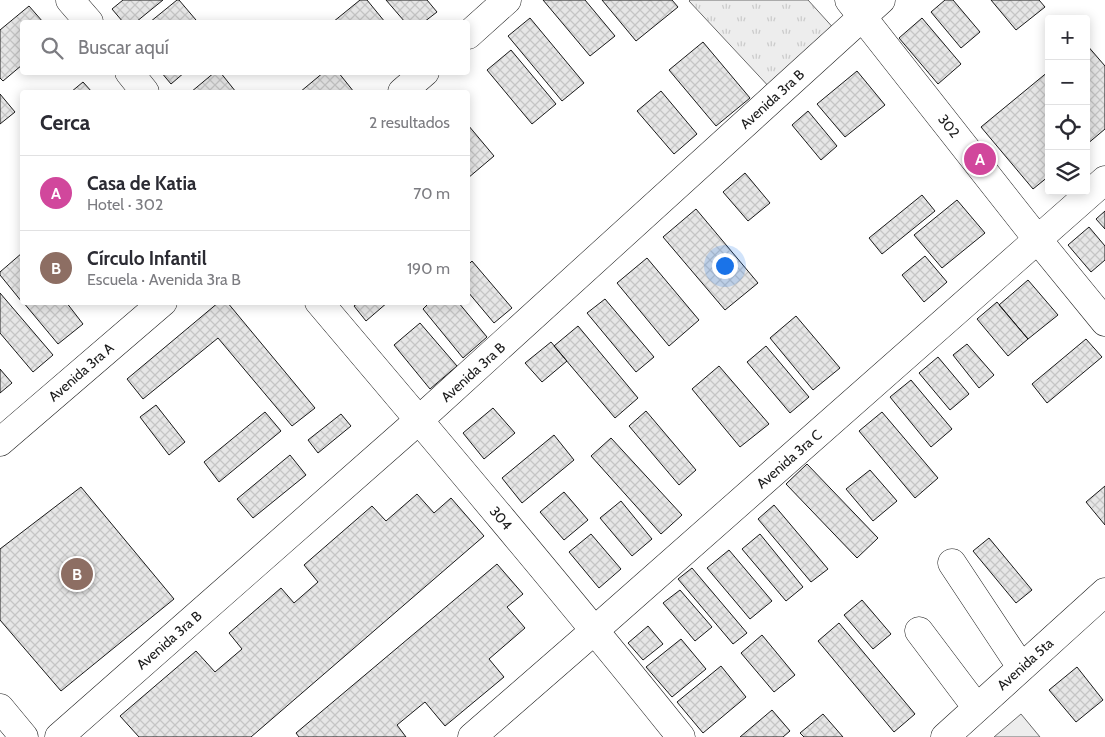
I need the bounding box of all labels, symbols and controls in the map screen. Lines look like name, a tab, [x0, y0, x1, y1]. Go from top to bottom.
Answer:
map controls	[1045, 15, 1090, 195]
button: +	[1045, 15, 1090, 60]
search box	[20, 20, 470, 75]
icon: search	[38, 34, 66, 62]
text: Buscar aquí	[78, 36, 169, 59]
button: −	[1045, 60, 1090, 105]
street label: Avenida 3ra B	[736, 65, 808, 133]
button: locate	[1045, 105, 1090, 150]
text: Cerca	[40, 110, 90, 135]
street label: 302	[934, 111, 964, 141]
text: 2 resultados	[369, 113, 450, 132]
pin: A	[964, 140, 996, 178]
button: layers	[1045, 150, 1090, 195]
text: Casa de Katia	[87, 172, 196, 195]
text: A	[51, 184, 61, 203]
text: 70 m	[413, 184, 450, 203]
text: Hotel · 302	[87, 195, 163, 214]
text: Círculo Infantil	[87, 247, 207, 270]
your location	[712, 253, 738, 279]
text: B	[51, 259, 61, 278]
text: 190 m	[407, 259, 450, 278]
text: Escuela · Avenida 3ra B	[87, 270, 241, 289]
street label: Avenida 3ra A	[45, 338, 118, 405]
street label: Avenida 3ra B	[437, 338, 509, 406]
street label: Avenida 3ra C	[753, 425, 826, 492]
street label: 304	[486, 502, 516, 534]
pin: B	[61, 555, 93, 593]
street label: Avenida 3ra B	[133, 607, 205, 673]
street label: Avenida 5ta	[993, 634, 1057, 694]

